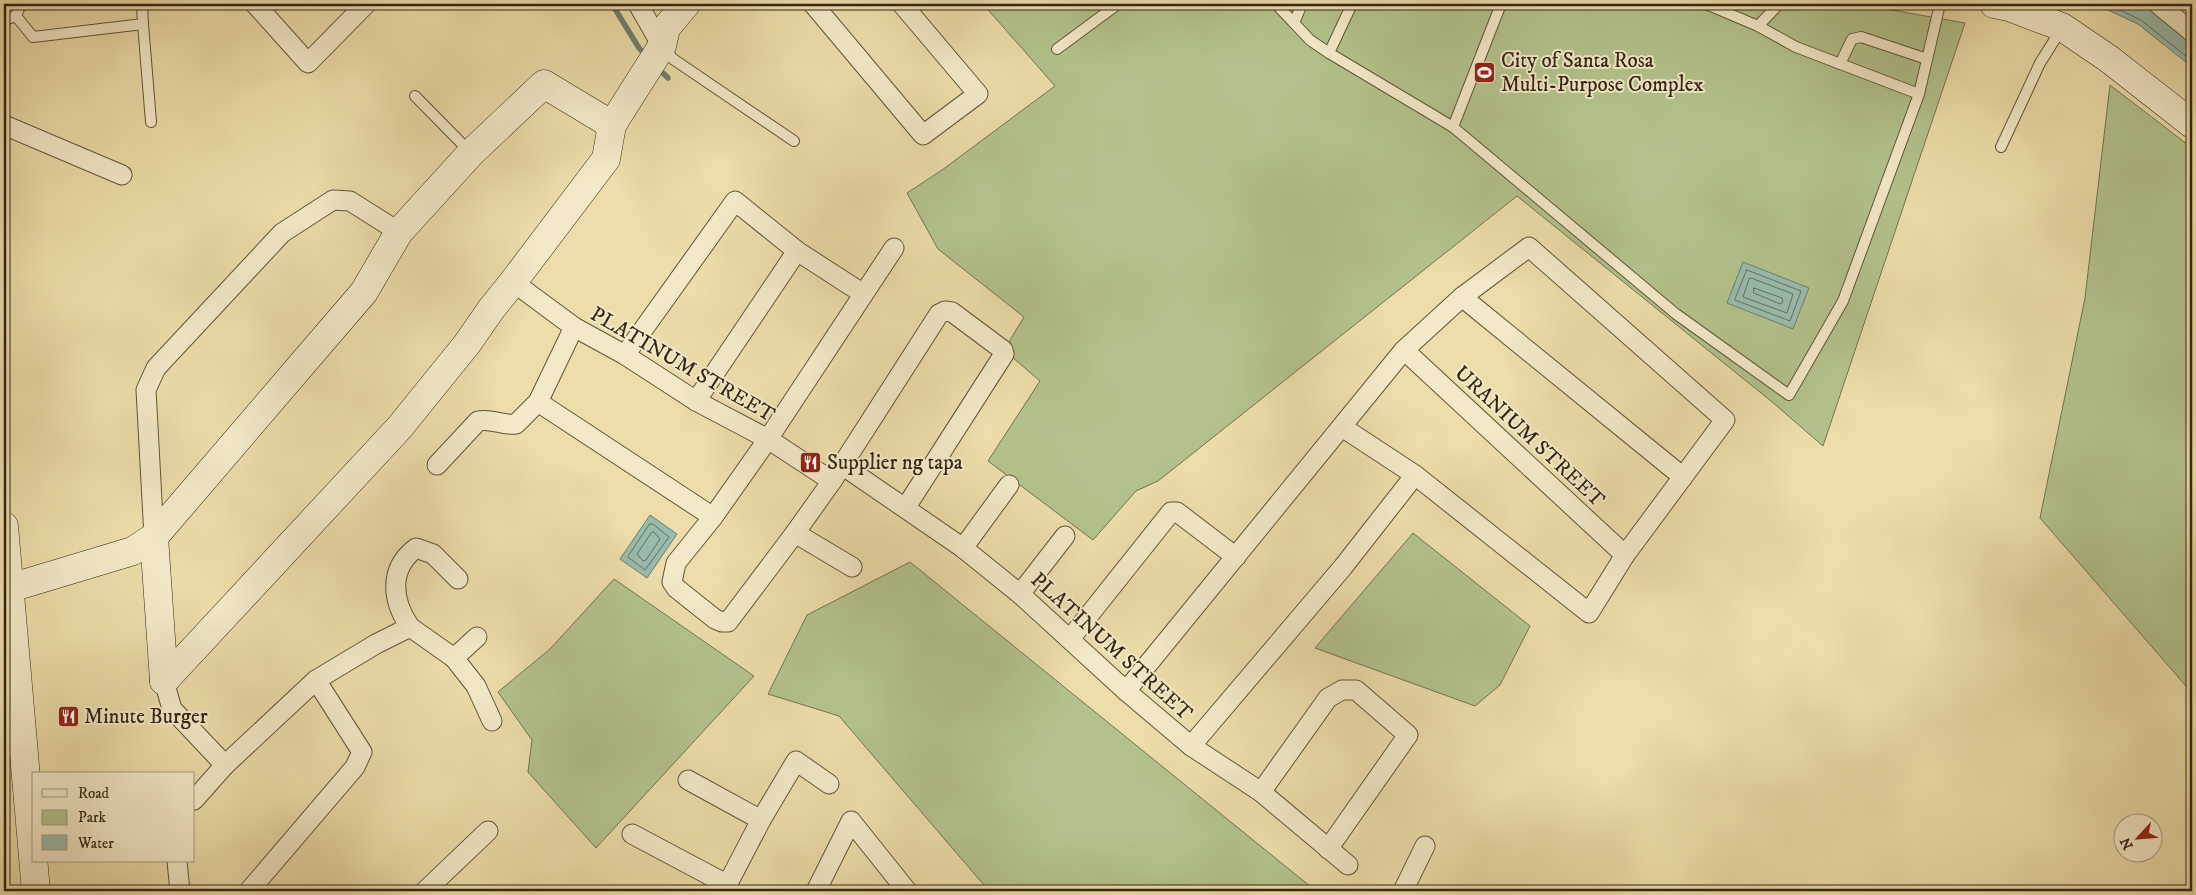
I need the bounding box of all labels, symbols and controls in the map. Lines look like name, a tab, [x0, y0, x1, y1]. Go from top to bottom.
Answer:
place label: City of Santa Rosa Multi-Purpose Complex	[1501, 48, 1704, 98]
sports icon: City of Santa Rosa Multi-Purpose Complex	[1473, 60, 1497, 84]
street label: PLATINUM STREET	[586, 301, 779, 428]
street label: URANIUM STREET	[1449, 360, 1610, 513]
restaurant icon: Supplier ng tapa	[799, 450, 823, 474]
place label: Supplier ng tapa	[827, 450, 963, 476]
street label: PLATINUM STREET	[1025, 567, 1198, 726]
restaurant icon: Minute Burger	[56, 704, 80, 728]
place label: Minute Burger	[84, 704, 208, 730]
legend	[32, 772, 195, 862]
text: Road	[78, 784, 110, 803]
text: Park	[78, 808, 107, 827]
north arrow	[2114, 812, 2164, 862]
text: Water	[77, 834, 114, 853]
text: N	[2116, 834, 2138, 852]

